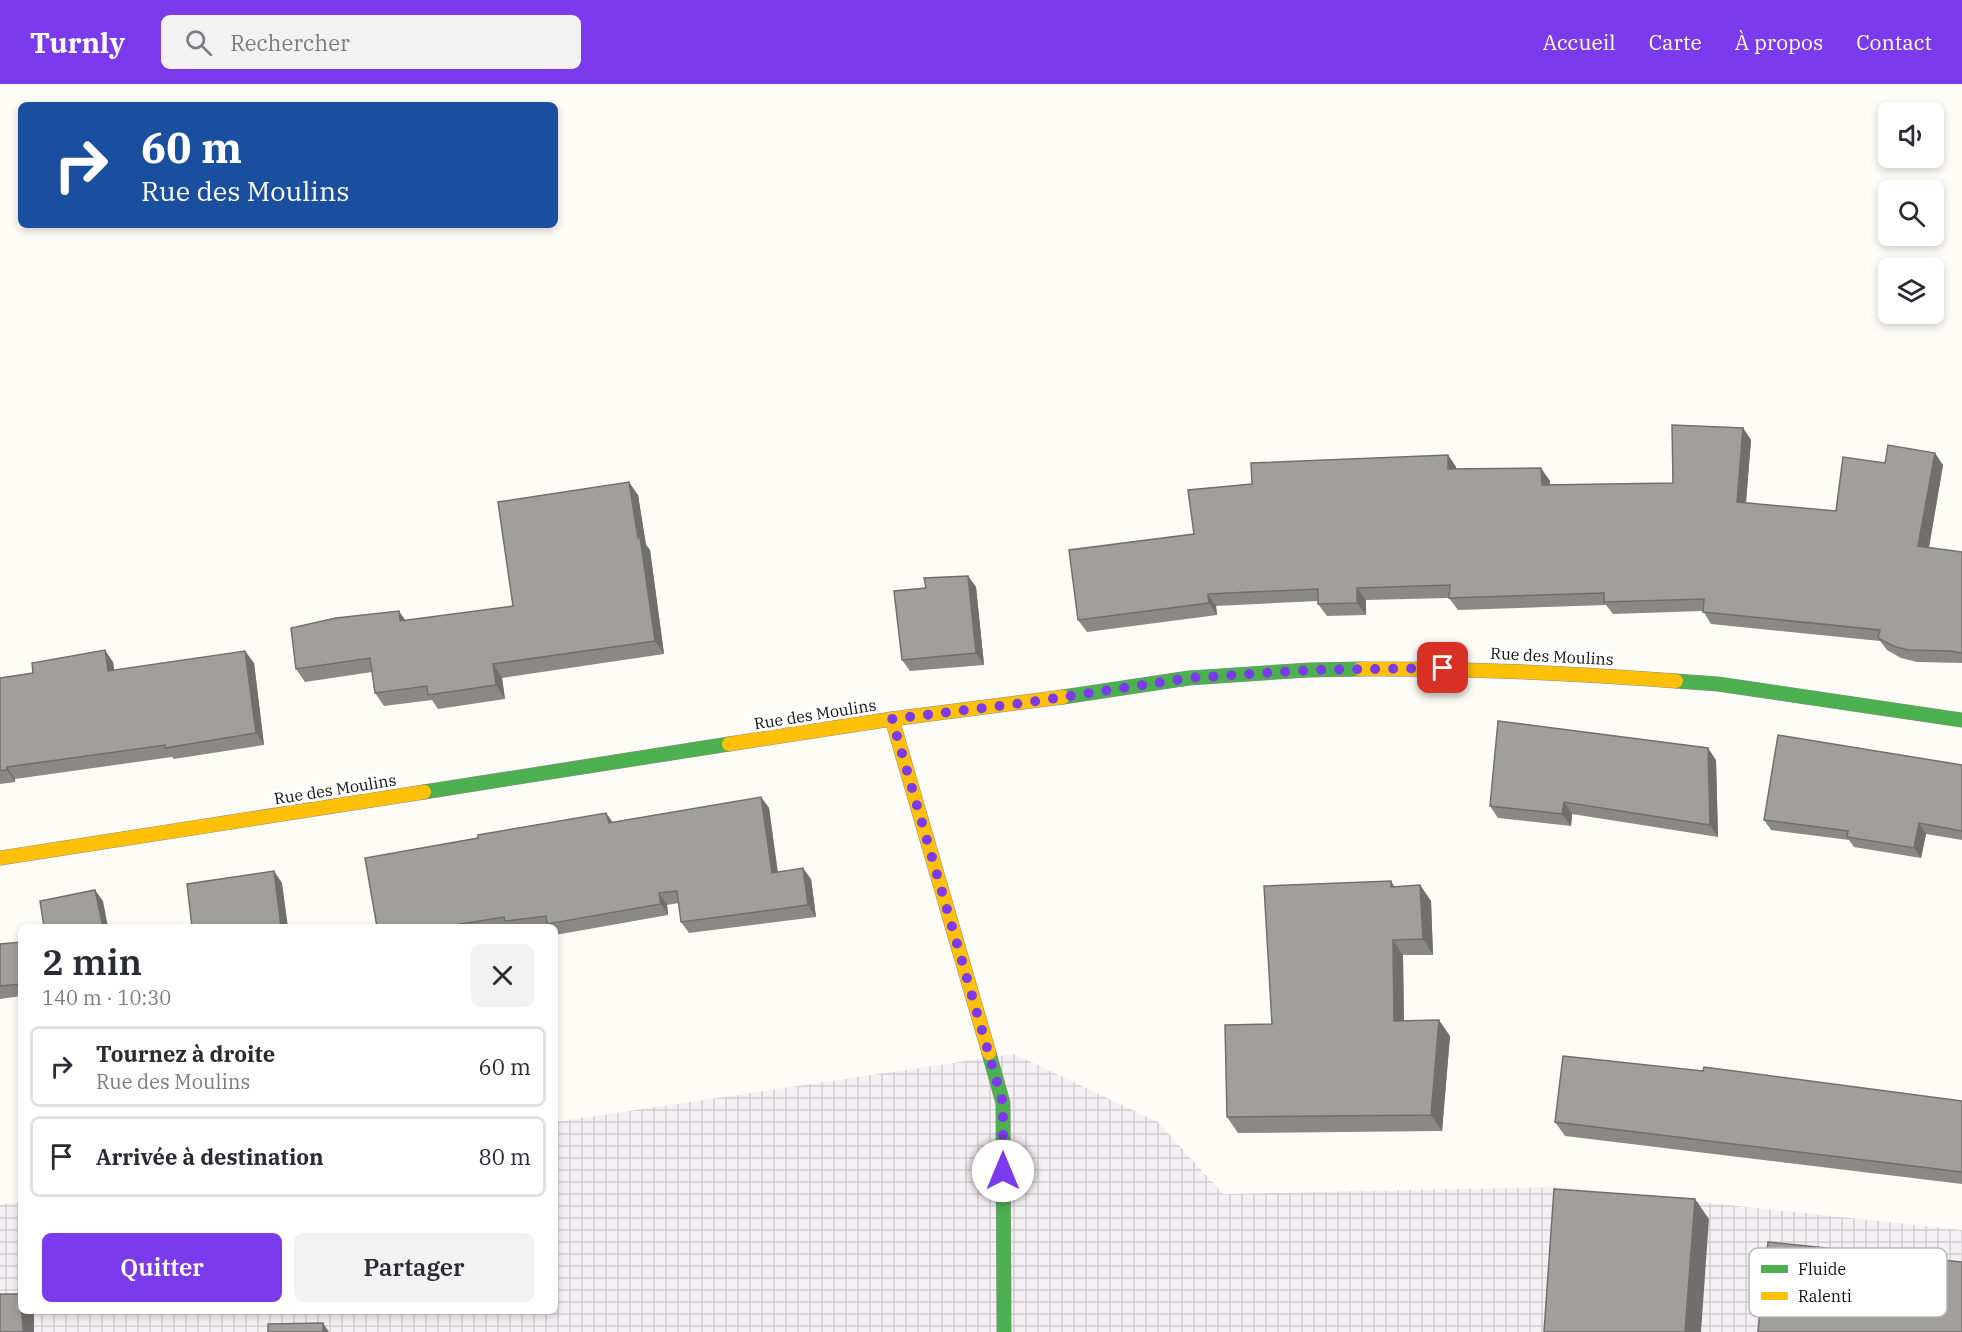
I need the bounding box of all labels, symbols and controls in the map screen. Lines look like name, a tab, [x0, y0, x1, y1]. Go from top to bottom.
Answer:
search box	[161, 15, 581, 69]
text: Turnly	[30, 24, 125, 61]
icon: search	[182, 26, 215, 59]
text: Rechercher	[230, 28, 350, 57]
text: Accueil	[1543, 28, 1616, 56]
text: Carte	[1649, 28, 1702, 56]
text: À propos	[1735, 28, 1823, 56]
text: Contact	[1856, 28, 1932, 56]
map controls	[1878, 102, 1944, 324]
button: sound	[1878, 102, 1944, 168]
text: 60 m	[141, 120, 242, 175]
icon: right	[42, 126, 120, 204]
text: Rue des Moulins	[141, 173, 349, 208]
button: search	[1878, 180, 1944, 246]
button: layers	[1878, 258, 1944, 324]
pin	[1417, 642, 1468, 693]
street label: Rue des Moulins	[1490, 643, 1614, 669]
icon: arrive	[1426, 651, 1459, 684]
street label: Rue des Moulins	[752, 694, 878, 734]
street label: Rue des Moulins	[272, 769, 398, 809]
text: 2 min	[42, 938, 142, 985]
button: close	[471, 944, 534, 1007]
text: 140 m · 10:30	[42, 984, 171, 1011]
text: Tournez à droite	[96, 1039, 275, 1068]
icon: right	[45, 1050, 78, 1083]
text: 60 m	[479, 1052, 531, 1081]
text: Rue des Moulins	[96, 1068, 250, 1095]
position arrow	[971, 1139, 1035, 1203]
icon: arrive	[45, 1140, 78, 1173]
text: Arrivée à destination	[96, 1142, 324, 1171]
text: 80 m	[479, 1142, 531, 1171]
button: Quitter	[42, 1233, 282, 1302]
button: Partager	[294, 1233, 534, 1302]
legend	[1749, 1248, 1947, 1317]
text: Fluide	[1798, 1259, 1846, 1279]
text: Ralenti	[1798, 1286, 1852, 1306]

